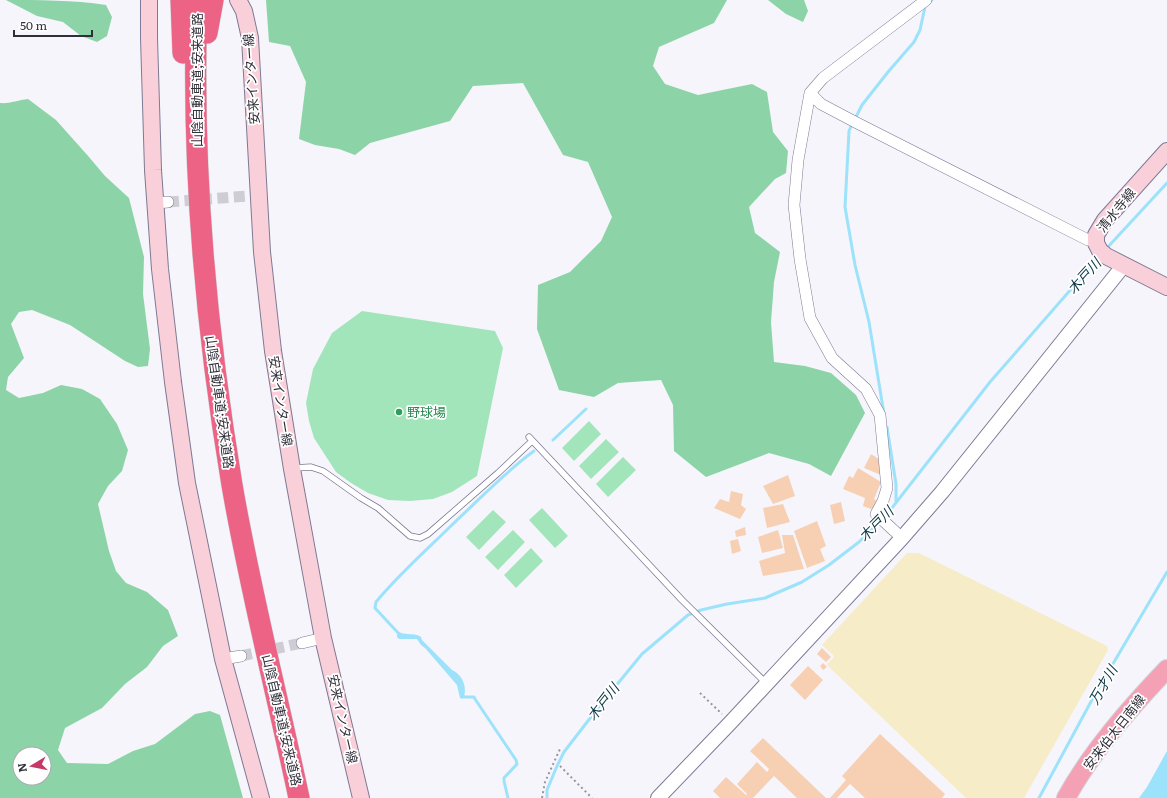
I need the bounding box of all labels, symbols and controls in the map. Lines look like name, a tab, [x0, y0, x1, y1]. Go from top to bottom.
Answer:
scale bar	[14, 12, 92, 38]
street label: 山陰自動車道;安来道路	[187, 13, 206, 147]
text: 50 m	[20, 16, 47, 34]
street label: 安来インター線	[238, 33, 263, 125]
street label: 清水寺線	[1092, 183, 1139, 236]
water label: 木戸川	[1062, 252, 1106, 298]
street label: 山陰自動車道;安来道路	[202, 334, 239, 470]
street label: 安来インター線	[265, 354, 298, 447]
place label: 野球場	[407, 402, 446, 421]
marker: 野球場	[394, 407, 404, 417]
water label: 木戸川	[853, 500, 899, 545]
street label: 山陰自動車道;安来道路	[258, 652, 307, 787]
water label: 万才川	[1083, 660, 1122, 708]
street label: 安来インター線	[324, 672, 363, 765]
water label: 木戸川	[581, 677, 624, 724]
street label: 安来伯太日南線	[1078, 690, 1149, 773]
north arrow	[12, 746, 52, 786]
text: N	[12, 762, 30, 774]

